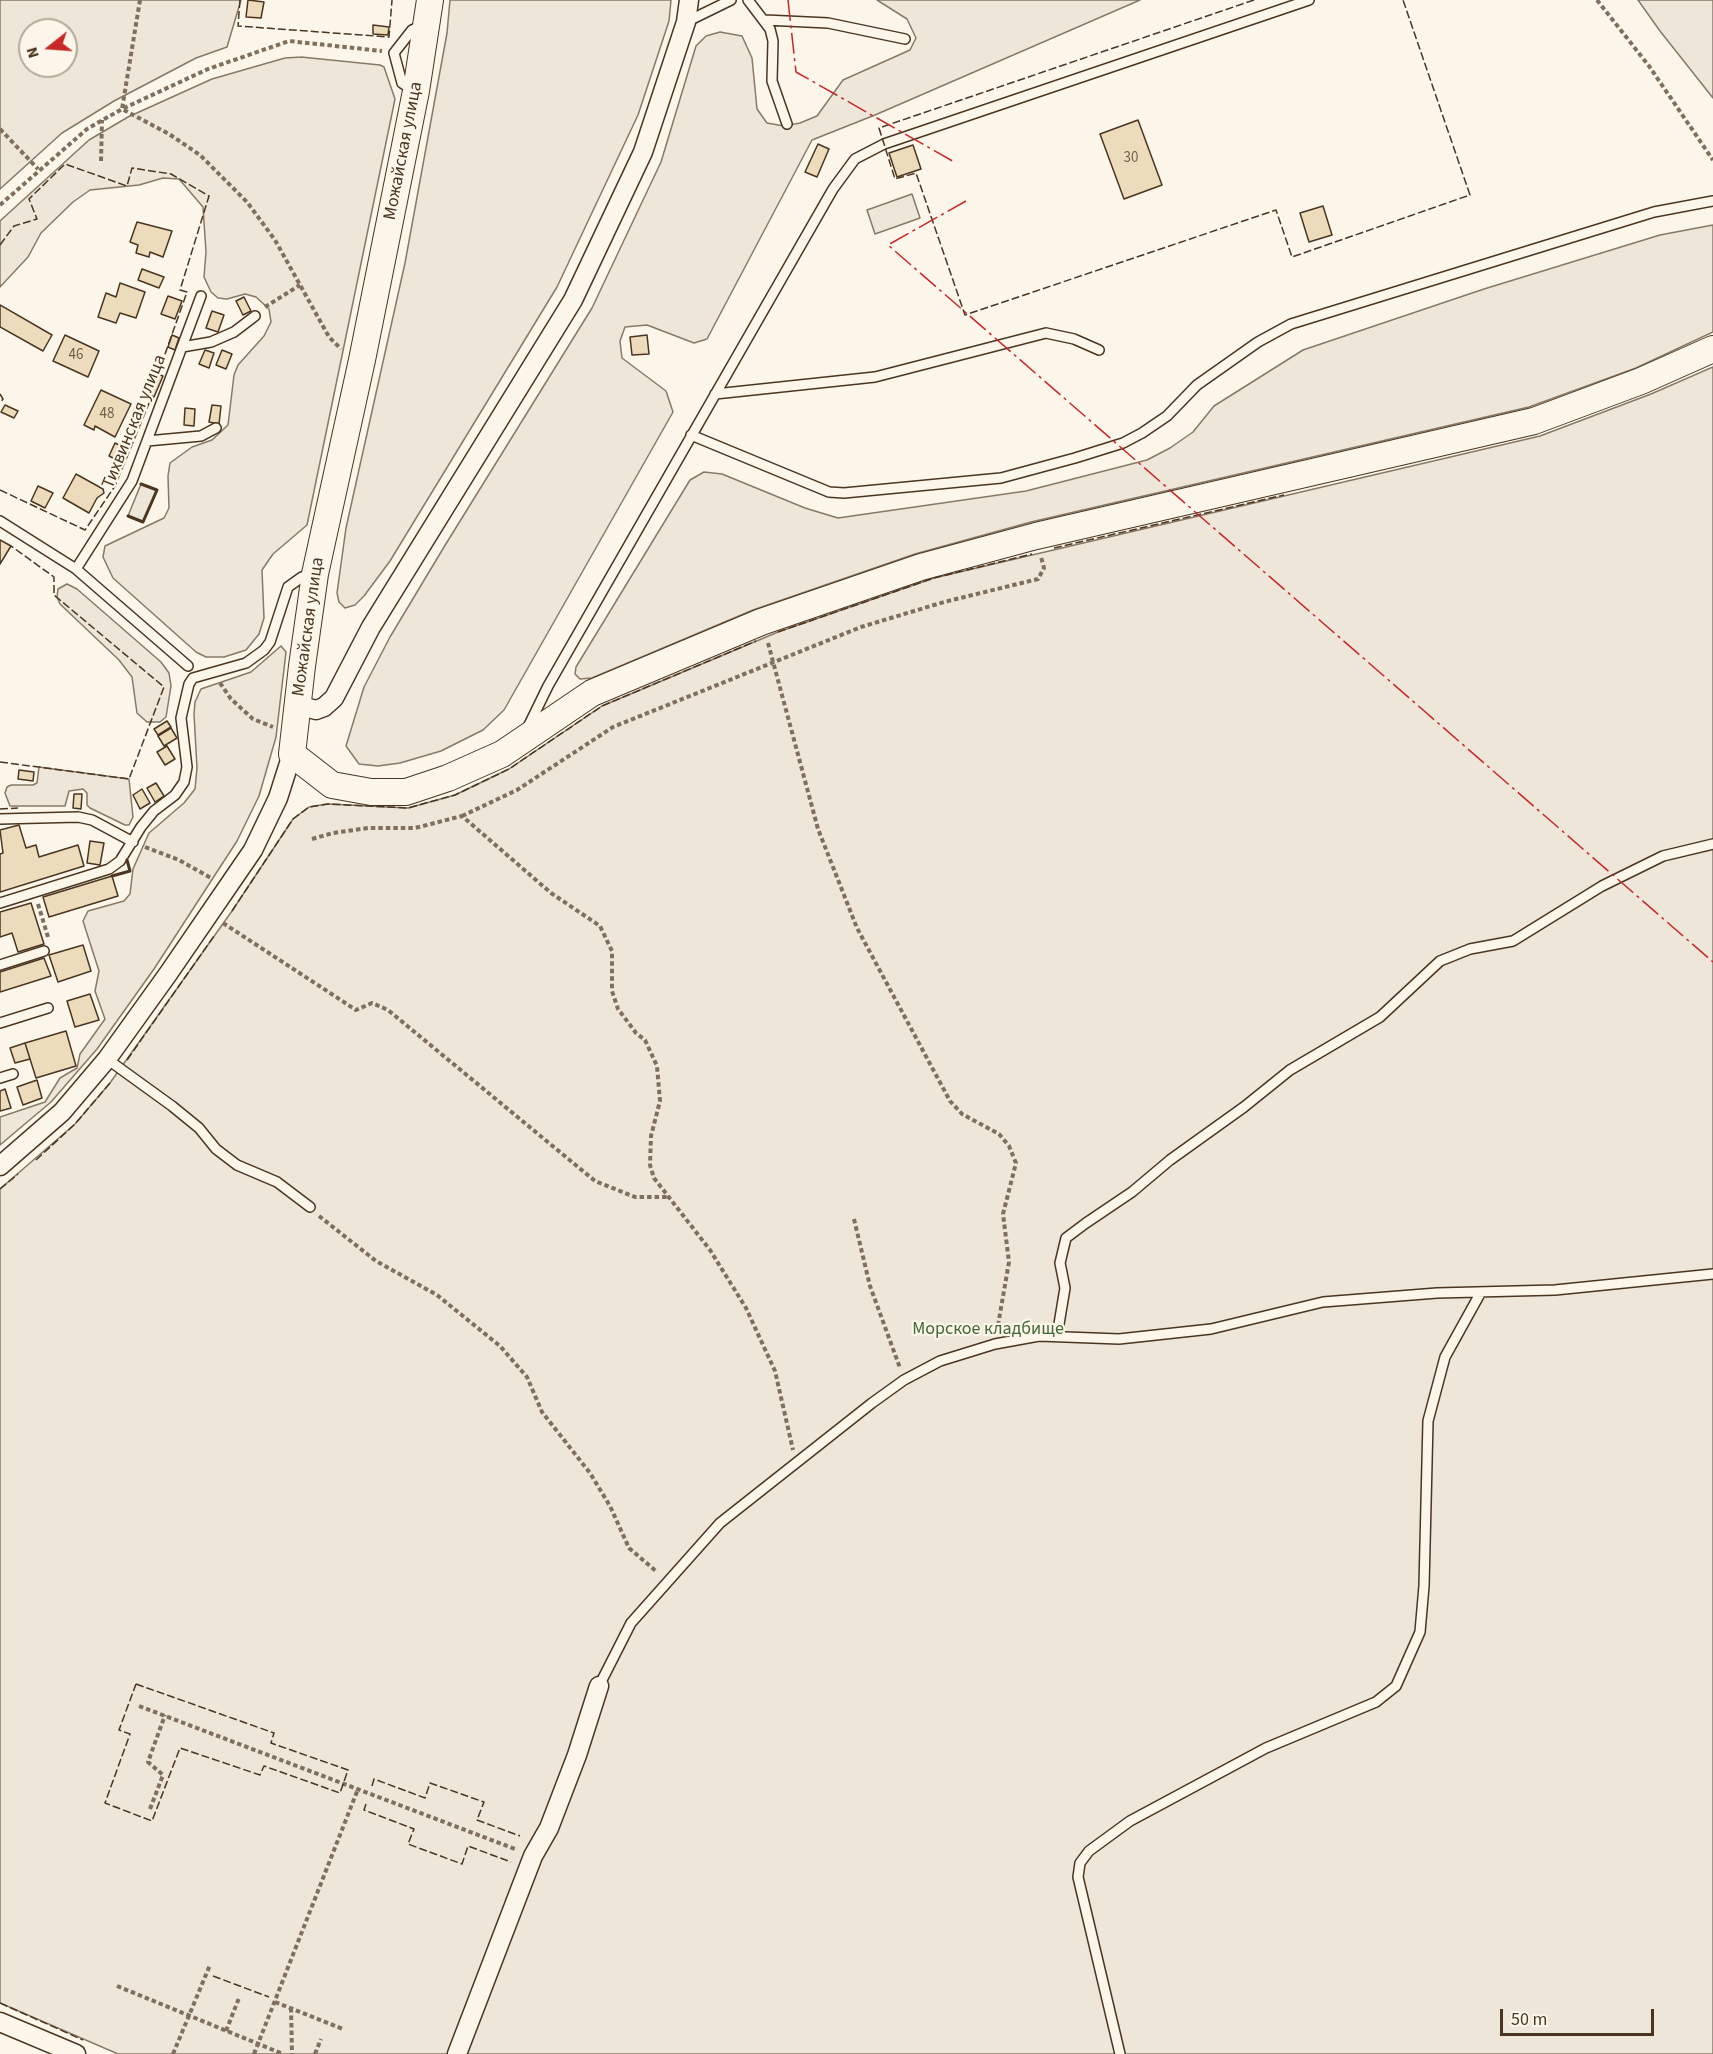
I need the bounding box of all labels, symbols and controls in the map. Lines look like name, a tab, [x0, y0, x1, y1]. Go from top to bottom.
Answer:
north arrow	[18, 18, 78, 78]
text: N	[21, 44, 45, 61]
street label: Можайская улица	[380, 80, 428, 222]
house number: 30	[1124, 150, 1138, 168]
house number: 46	[69, 347, 83, 365]
street label: Тихвинская улица	[98, 352, 172, 492]
house number: 48	[100, 406, 114, 424]
street label: Можайская улица	[289, 556, 329, 698]
park label: Морское кладбище	[912, 1319, 1064, 1341]
scale bar	[1503, 1997, 1658, 2035]
text: 50 m	[1511, 2007, 1547, 2032]

